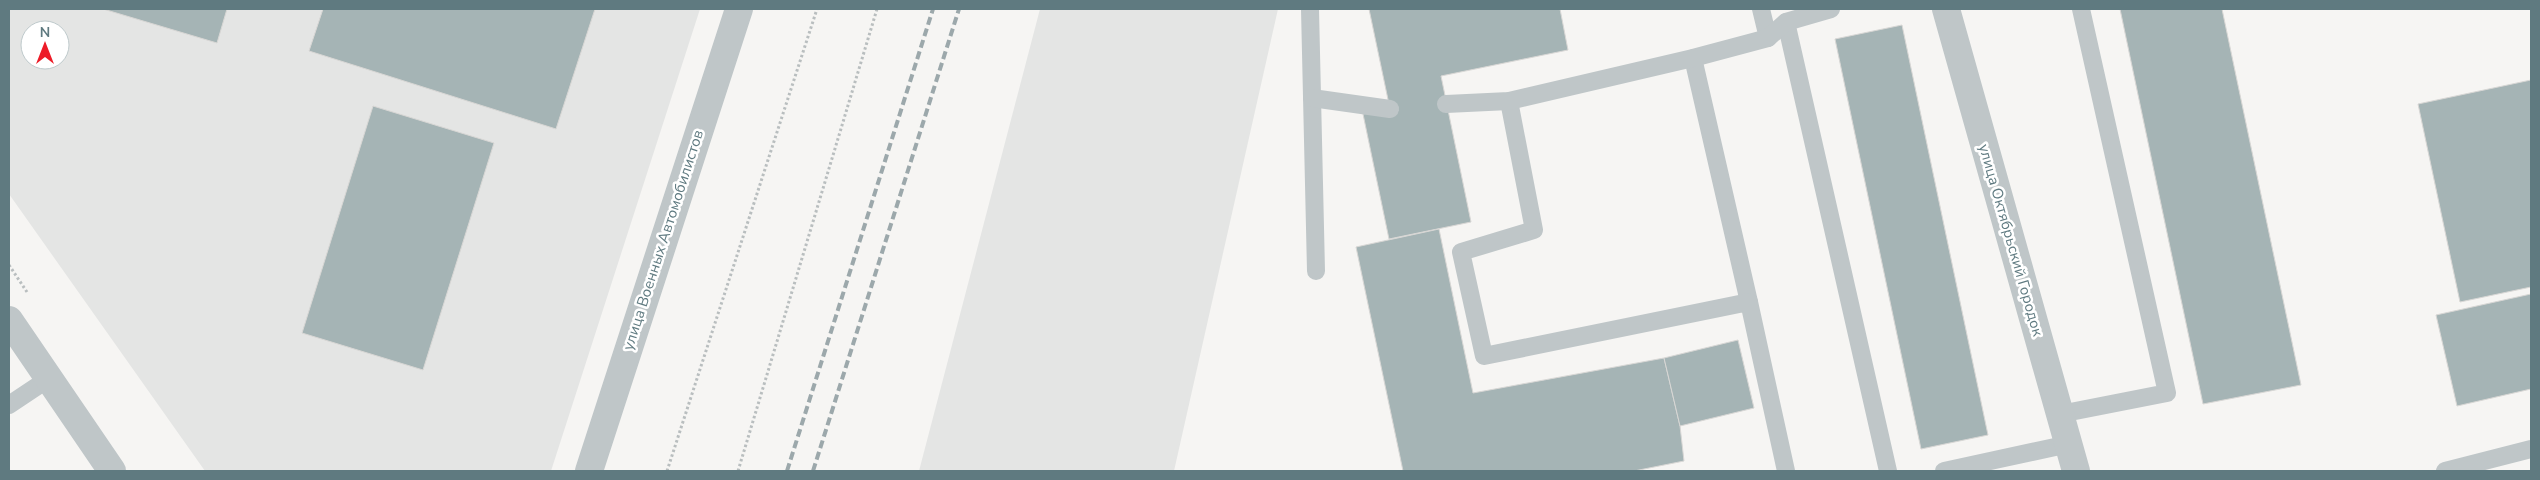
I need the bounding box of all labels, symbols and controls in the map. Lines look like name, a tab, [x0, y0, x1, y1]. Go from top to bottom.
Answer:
north arrow	[20, 20, 70, 70]
text: N	[40, 23, 50, 42]
street label: улица Военных Автомобилистов	[618, 127, 708, 353]
street label: улица Октябрьский Городок	[1974, 142, 2048, 339]

